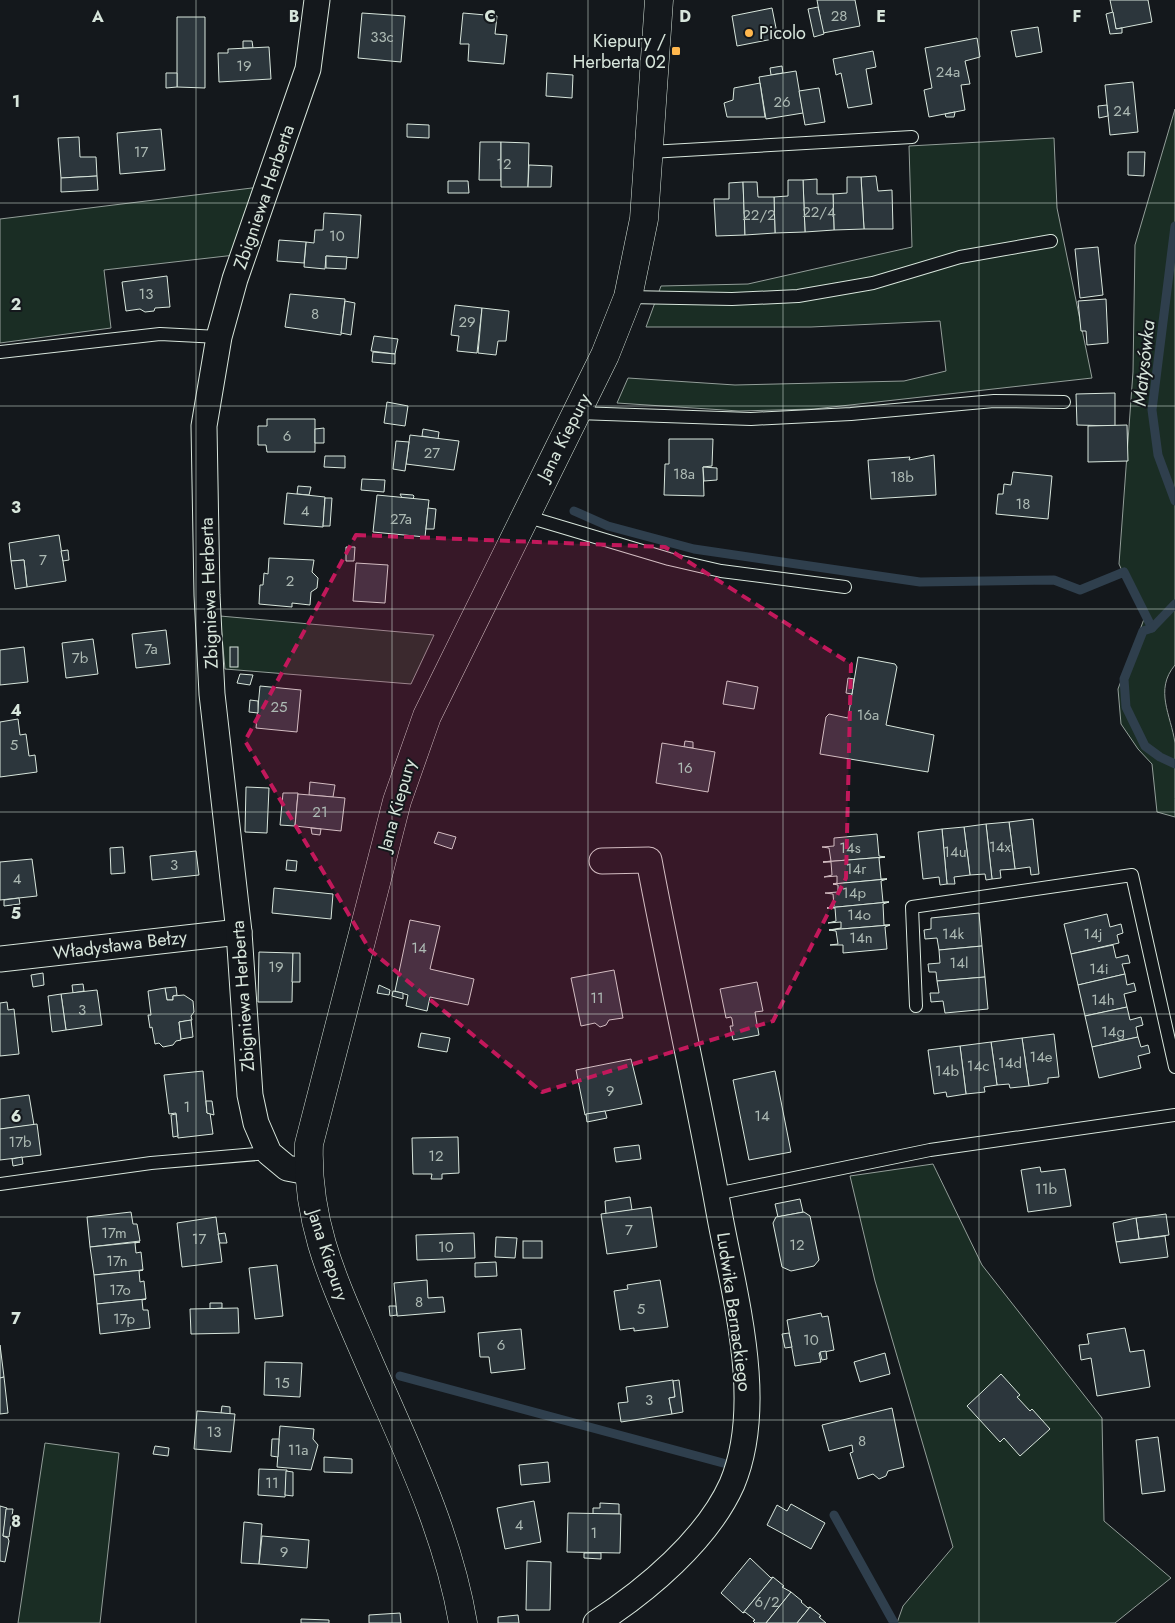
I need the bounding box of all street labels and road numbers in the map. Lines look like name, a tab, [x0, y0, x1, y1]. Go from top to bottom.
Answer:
street label: Zbigniewa Herberta	[227, 121, 301, 273]
street label: Jana Kiepury	[530, 389, 597, 487]
street label: Zbigniewa Herberta	[193, 517, 225, 669]
street label: Jana Kiepury	[371, 756, 423, 856]
street label: Zbigniewa Herberta	[225, 920, 261, 1072]
street label: Władysława Bełzy	[51, 924, 189, 966]
street label: Jana Kiepury	[300, 1204, 355, 1304]
street label: Ludwika Bernackiego	[710, 1231, 758, 1393]

